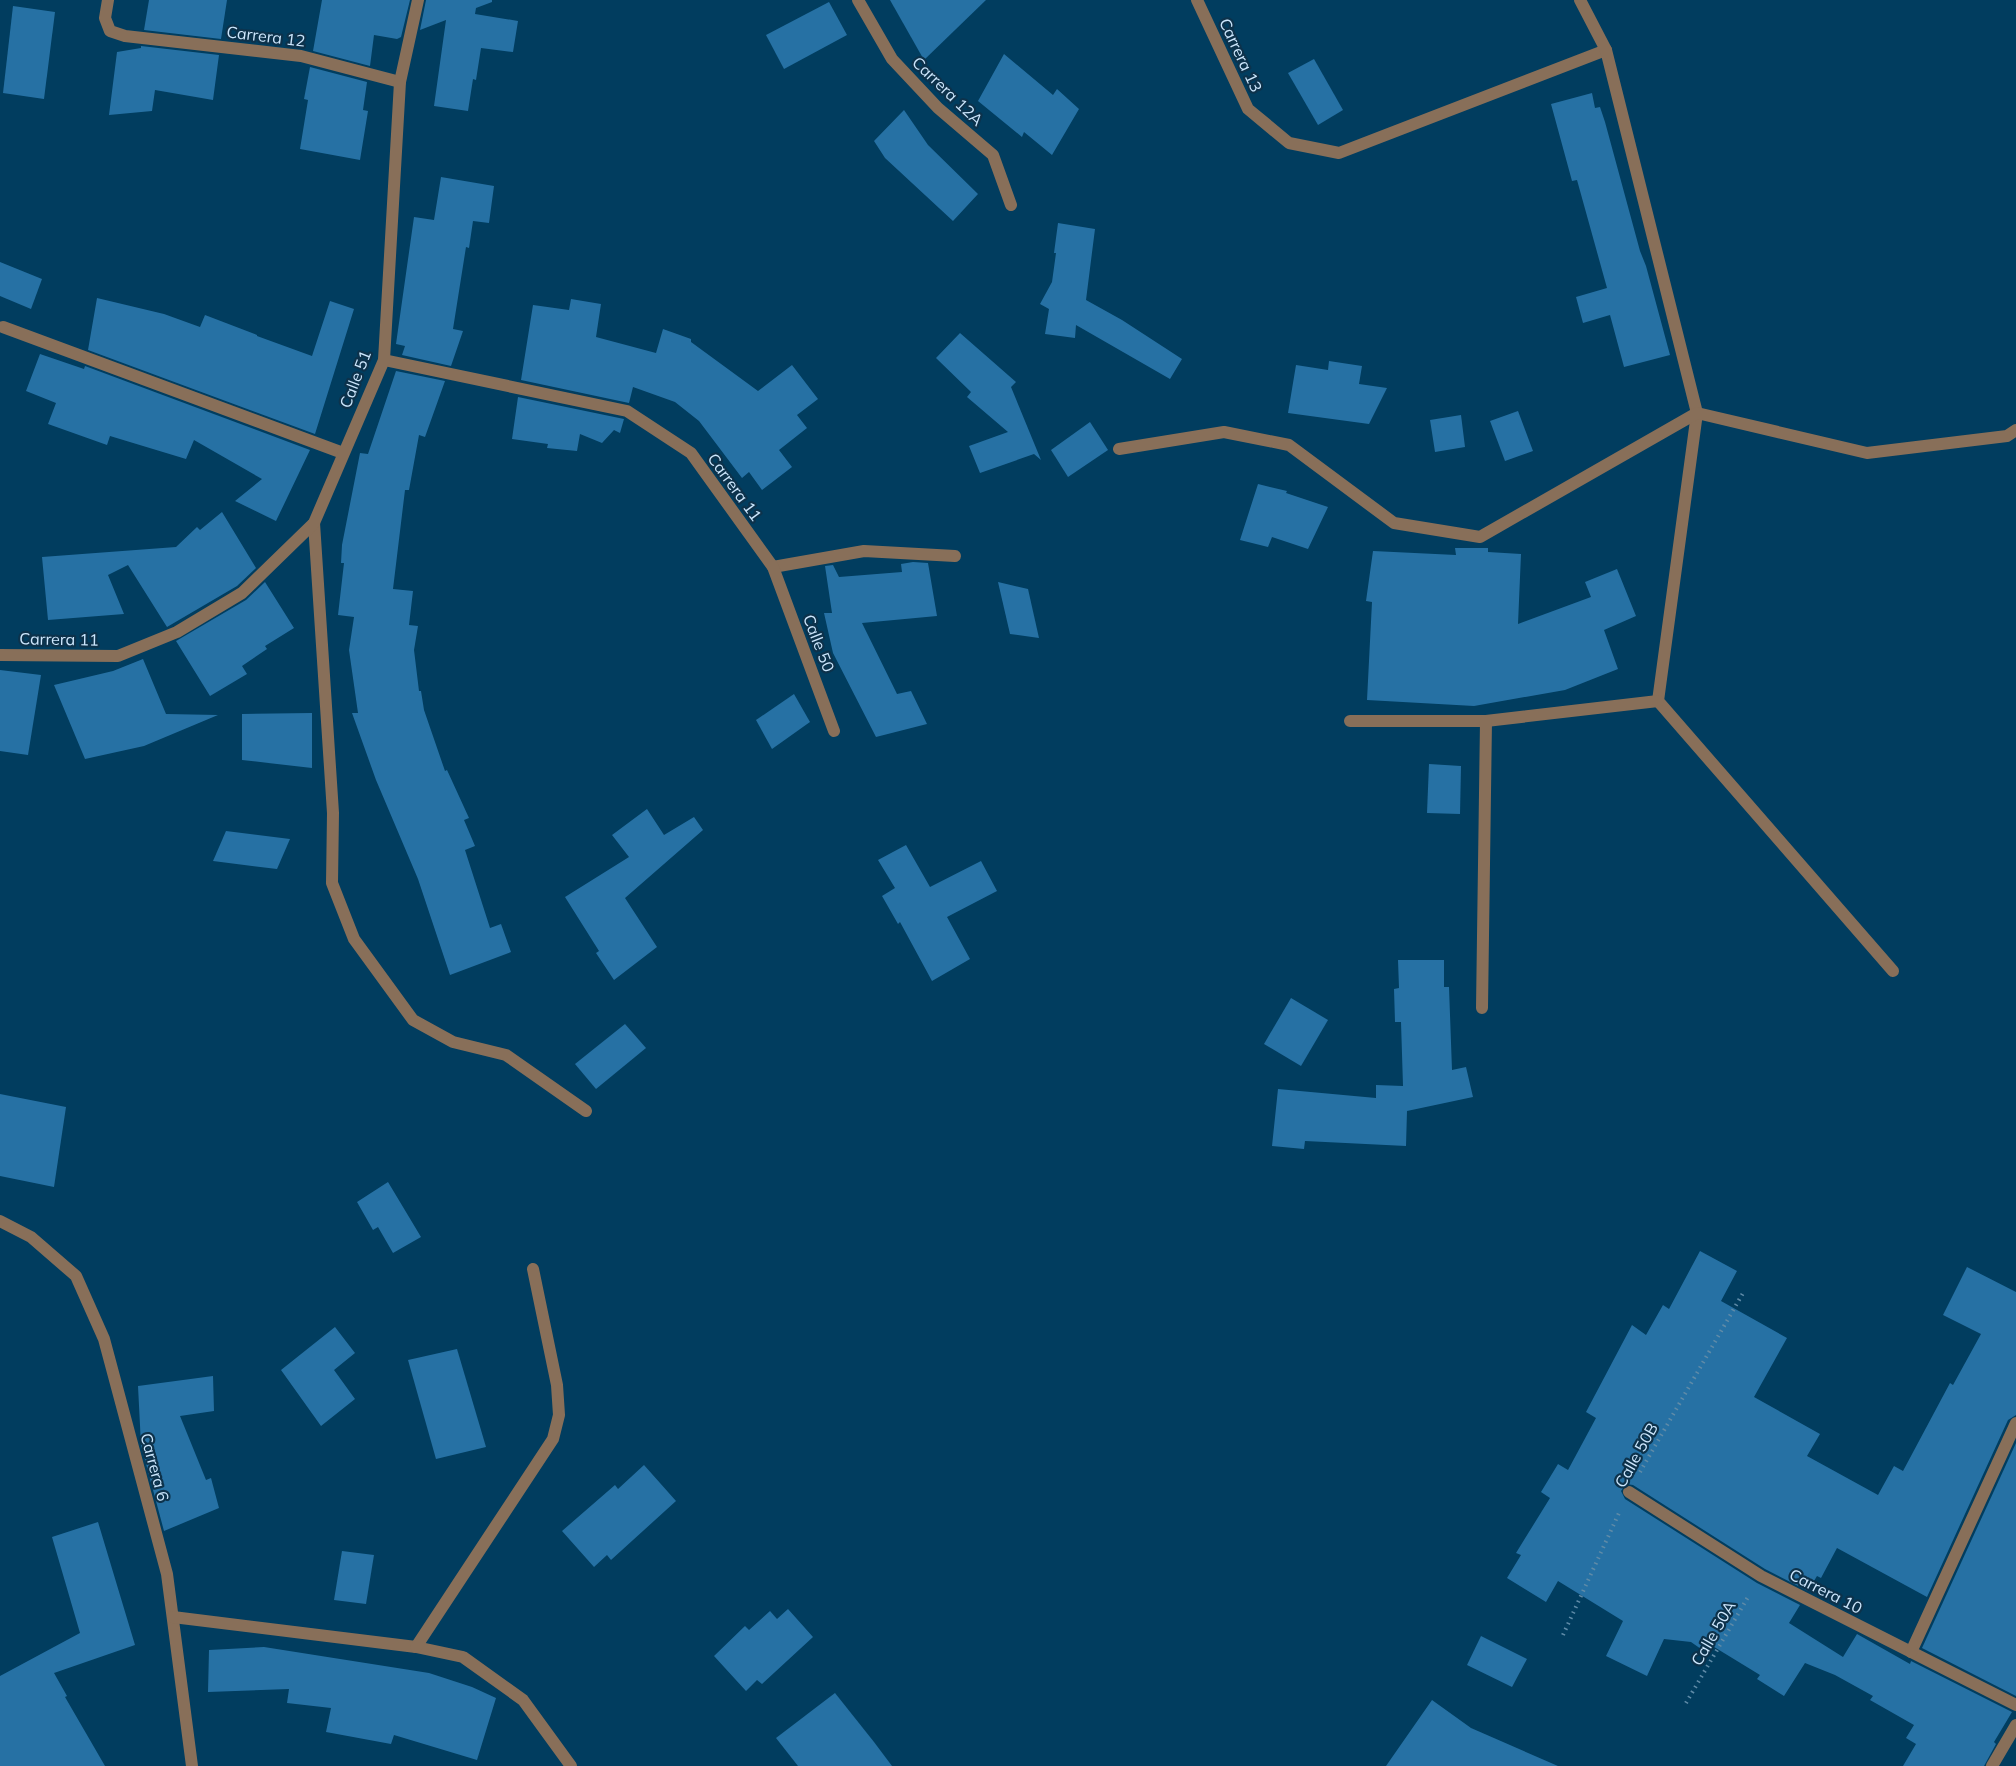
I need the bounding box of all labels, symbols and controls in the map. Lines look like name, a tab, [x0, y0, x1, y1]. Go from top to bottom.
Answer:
street label: Carrera 13	[1215, 15, 1267, 95]
street label: Carrera 12	[225, 21, 307, 51]
street label: Carrera 12A	[908, 52, 988, 130]
street label: Calle 51	[335, 347, 375, 411]
street label: Carrera 11	[704, 449, 766, 525]
street label: Calle 50	[799, 611, 839, 675]
street label: Carrera 11	[19, 628, 99, 650]
street label: Calle 50B	[1610, 1419, 1662, 1491]
street label: Carrera 6	[136, 1431, 174, 1503]
street label: Carrera 10	[1786, 1564, 1866, 1618]
street label: Calle 50A	[1686, 1597, 1740, 1669]

